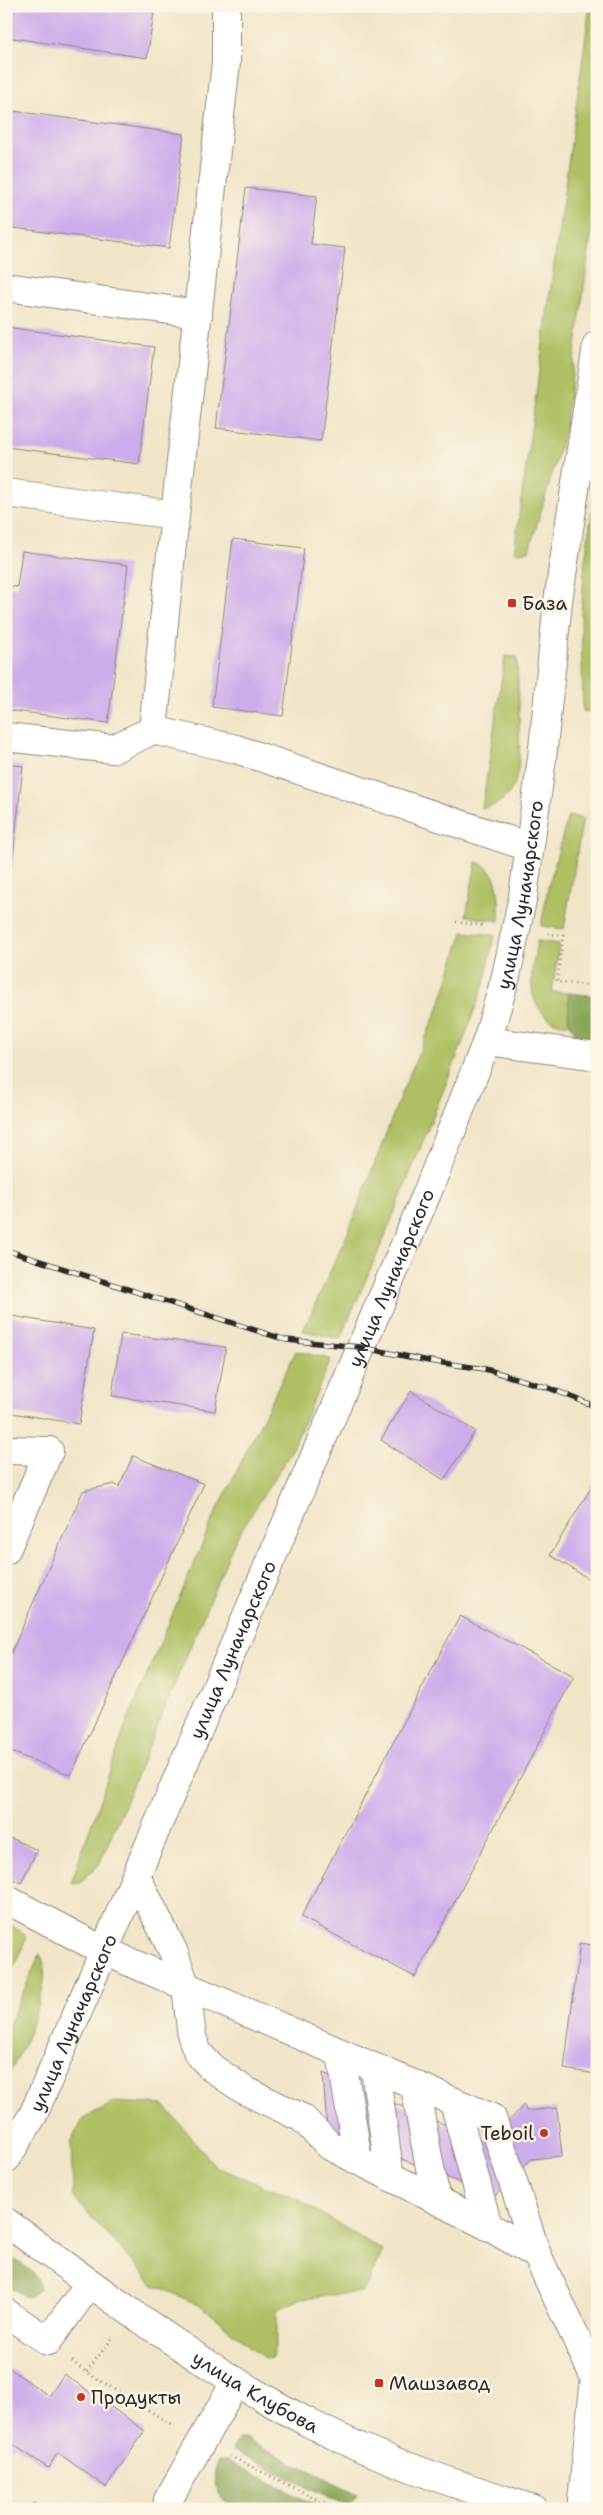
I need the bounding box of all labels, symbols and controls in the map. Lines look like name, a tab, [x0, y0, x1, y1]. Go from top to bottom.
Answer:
place label: База	[522, 591, 568, 616]
marker: База	[506, 597, 518, 609]
street label: улица Луначарского	[491, 799, 549, 992]
street label: улица Луначарского	[342, 1185, 440, 1371]
street label: улица Луначарского	[184, 1557, 282, 1743]
street label: улица Луначарского	[24, 1930, 123, 2116]
place label: Teboil	[481, 2121, 534, 2146]
marker: Teboil	[538, 2127, 550, 2139]
street label: улица Клубова	[187, 2345, 323, 2439]
place label: Машзавод	[389, 2371, 490, 2396]
marker: Машзавод	[373, 2377, 385, 2389]
place label: Продукты	[91, 2385, 181, 2410]
marker: Продукты	[75, 2391, 87, 2403]

